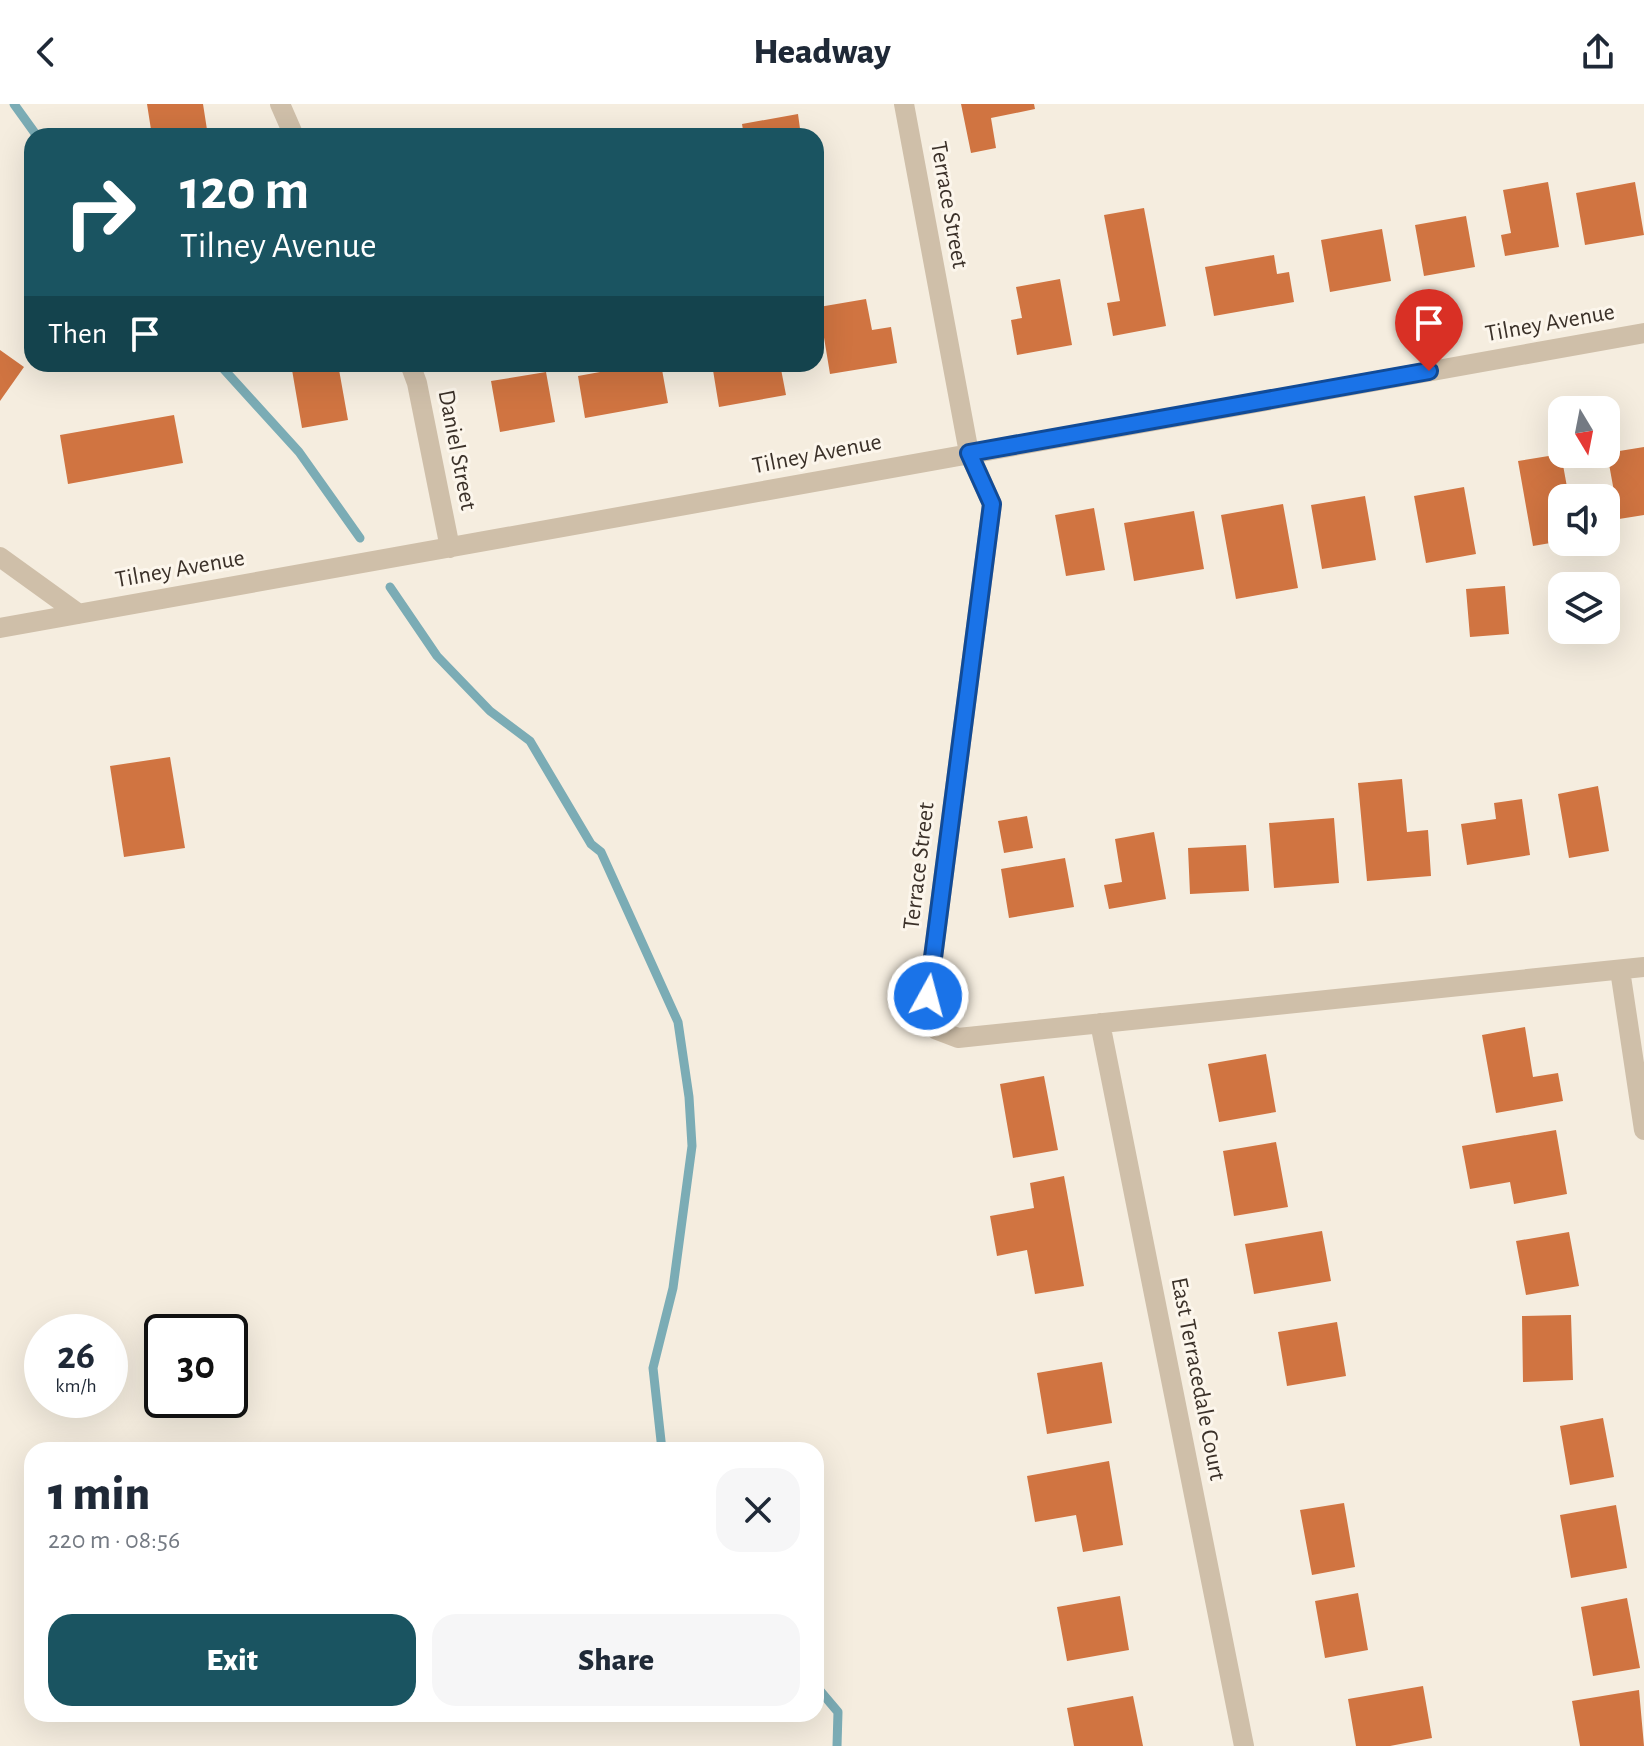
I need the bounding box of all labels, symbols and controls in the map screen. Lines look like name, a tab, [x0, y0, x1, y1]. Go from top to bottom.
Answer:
icon: back	[24, 30, 68, 74]
icon: share	[1576, 30, 1620, 74]
text: Headway	[753, 34, 891, 70]
street label: Terrace Street	[926, 140, 972, 271]
icon: right	[48, 160, 152, 264]
text: 120 m	[180, 163, 309, 219]
text: Tilney Avenue	[180, 228, 377, 264]
pin	[1395, 289, 1463, 371]
street label: Tilney Avenue	[1483, 300, 1617, 346]
icon: arrive	[1407, 301, 1451, 345]
icon: arrive	[123, 312, 167, 356]
text: Then	[48, 319, 107, 349]
street label: Daniel Street	[434, 388, 480, 512]
north arrow	[1548, 396, 1620, 468]
map controls	[1548, 396, 1620, 644]
street label: Tilney Avenue	[750, 430, 884, 478]
button: sound	[1548, 484, 1620, 556]
street label: Tilney Avenue	[113, 546, 247, 592]
button: layers	[1548, 572, 1620, 644]
street label: Terrace Street	[899, 801, 939, 931]
position arrow	[886, 954, 970, 1038]
street label: East Terracedale Court	[1167, 1275, 1230, 1483]
speed limit sign: 30	[144, 1314, 248, 1418]
text: 26	[57, 1336, 95, 1376]
text: km/h	[55, 1376, 97, 1396]
button: close	[716, 1468, 800, 1552]
text: 1 min	[48, 1471, 150, 1519]
text: 220 m · 08:56	[48, 1527, 180, 1553]
button: Exit	[48, 1614, 416, 1706]
button: Share	[432, 1614, 800, 1706]

